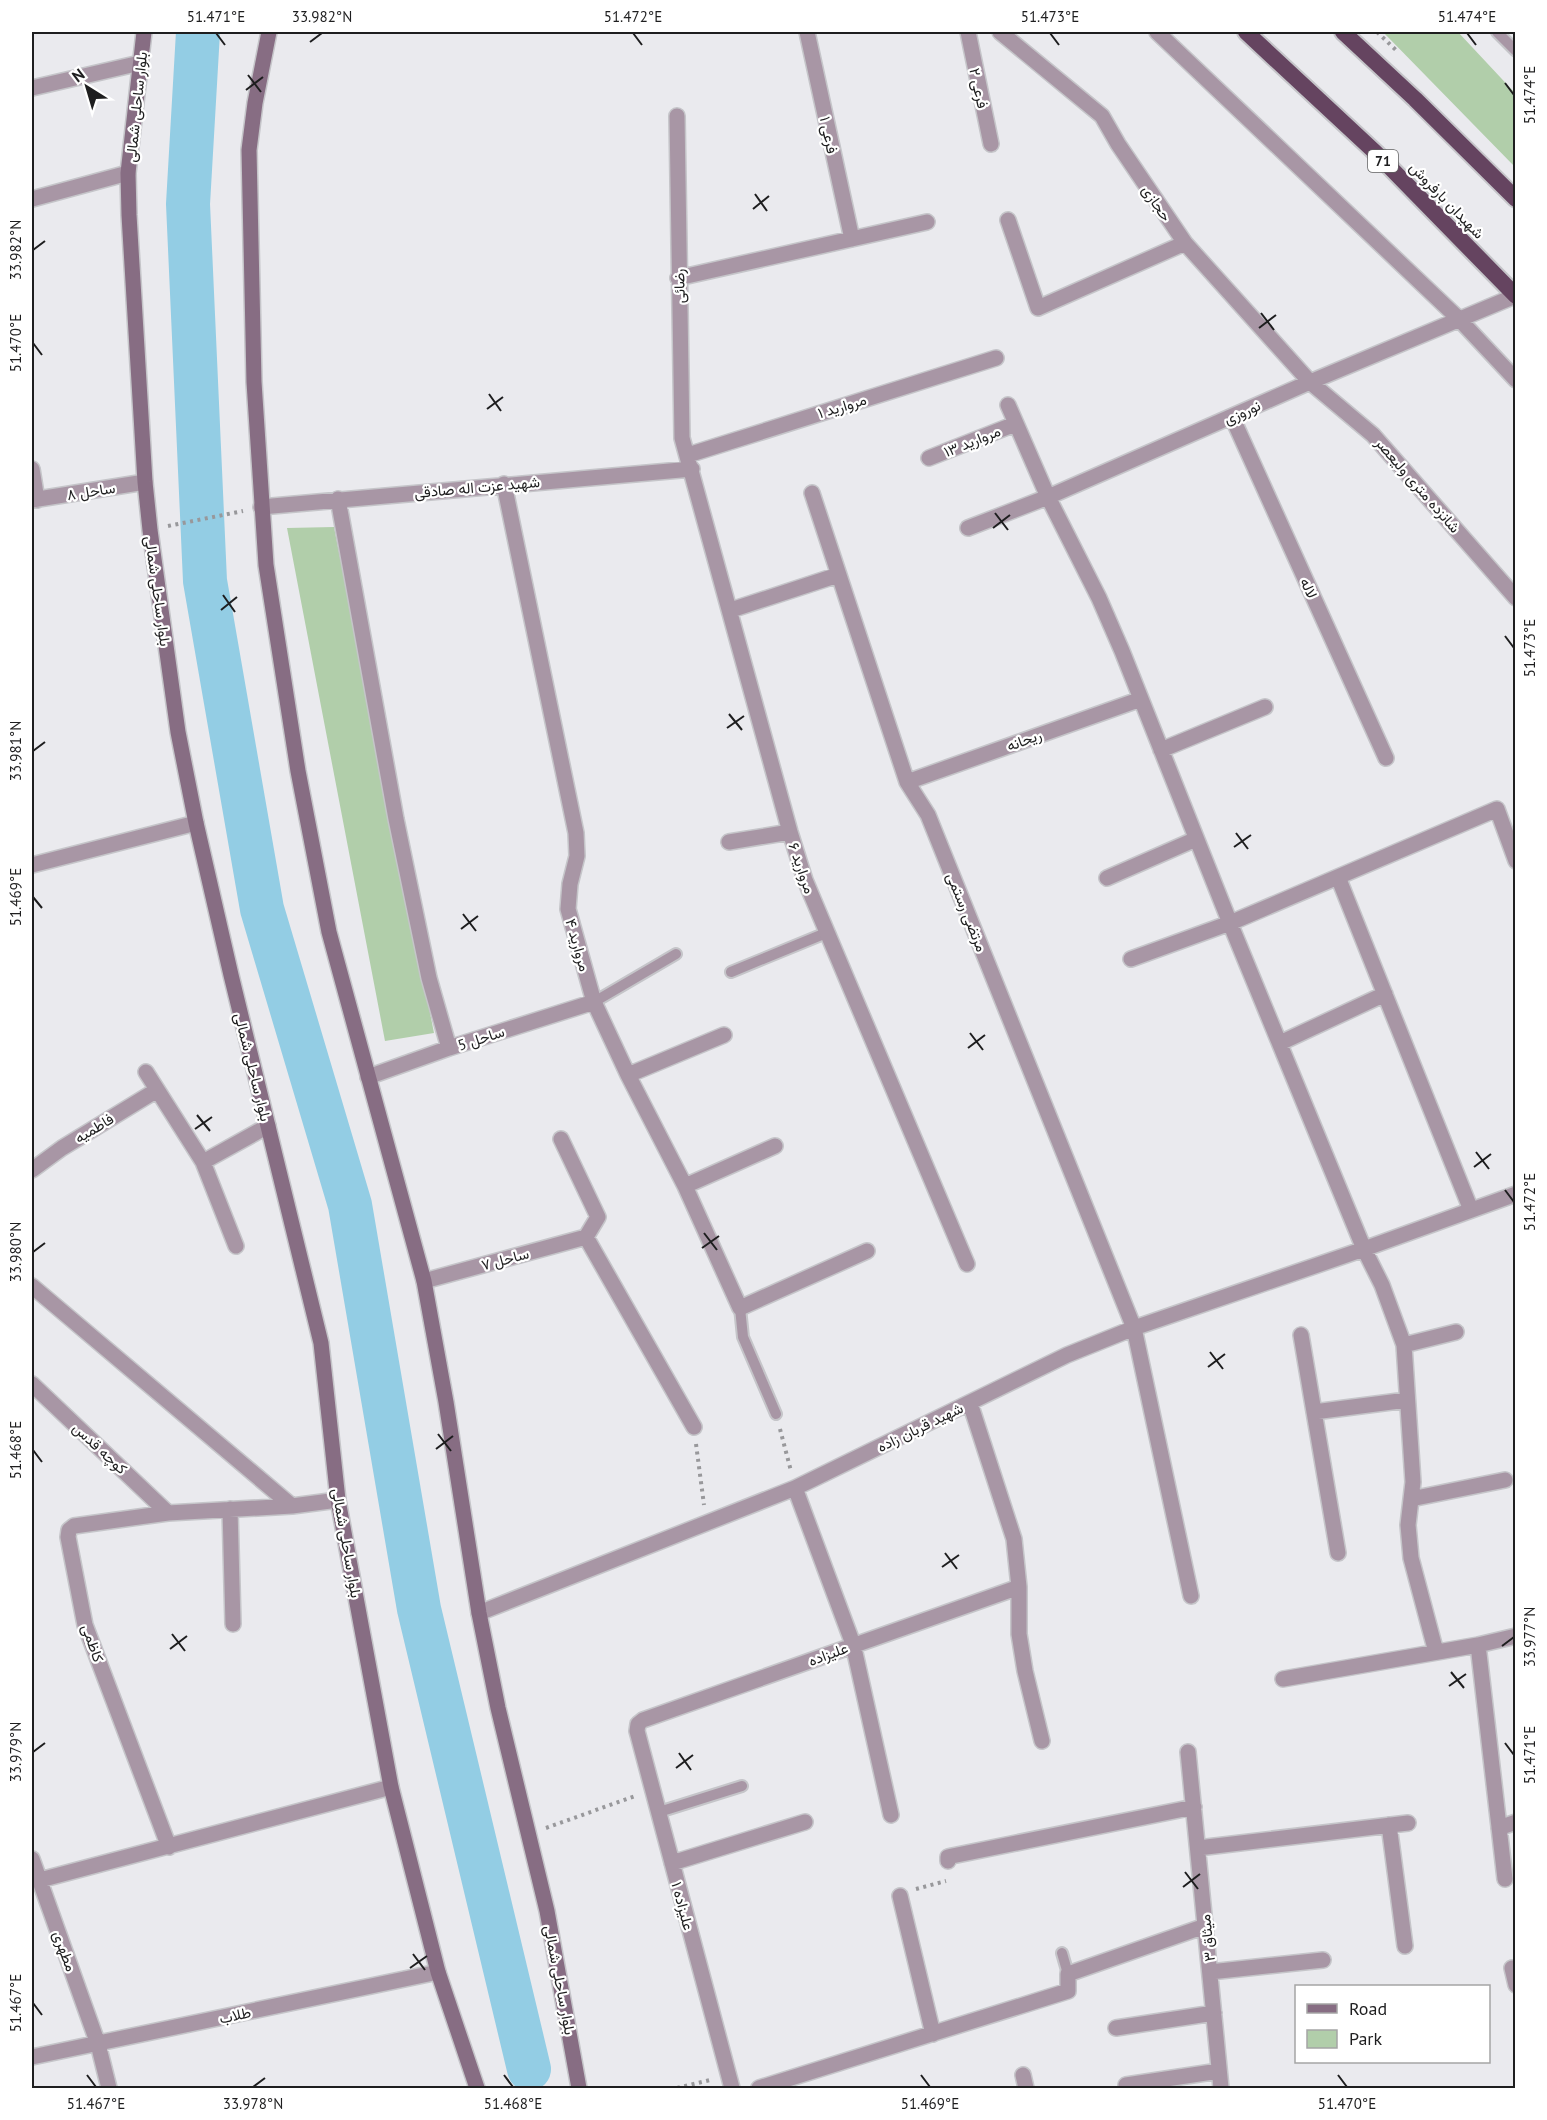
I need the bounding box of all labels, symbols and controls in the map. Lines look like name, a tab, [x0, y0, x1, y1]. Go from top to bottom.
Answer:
text: 51.471°E	[187, 7, 245, 26]
text: 33.982°N	[292, 7, 352, 26]
text: 51.472°E	[604, 7, 662, 26]
text: 51.473°E	[1021, 7, 1079, 26]
text: 51.474°E	[1438, 7, 1496, 26]
street label: بلوار ساحلی شمالی	[121, 51, 152, 163]
north arrow	[57, 57, 117, 117]
text: N	[68, 64, 88, 86]
street label: فرعی ۲	[964, 66, 993, 110]
text: 51.474°E	[1520, 66, 1539, 124]
street label: فرعی ۱	[815, 115, 842, 156]
road number: 71	[1368, 150, 1398, 172]
street label: شهیدان بارفروش	[1405, 158, 1489, 243]
street label: حجازی	[1137, 181, 1176, 225]
text: 33.982°N	[6, 220, 25, 280]
street label: رضائی	[669, 268, 690, 304]
text: 51.470°E	[6, 314, 25, 372]
street label: مروارید ۱	[815, 390, 869, 422]
street label: نوروزی	[1221, 396, 1264, 429]
street label: مروارید ۱۳	[941, 421, 1003, 461]
street label: شانزده متری ولیعصر	[1370, 433, 1465, 537]
street label: شهید عزت اله صادقی	[413, 472, 541, 503]
street label: ساحل ۸	[65, 478, 117, 504]
street label: بلوار ساحلی شمالی	[140, 535, 175, 648]
street label: لاله	[1296, 575, 1322, 601]
text: 51.473°E	[1520, 619, 1539, 677]
text: 33.981°N	[6, 721, 25, 781]
street label: ریحانه	[1004, 725, 1044, 755]
street label: مروارید ۶	[784, 840, 820, 896]
text: 51.469°E	[6, 868, 25, 926]
street label: مرتضی رستمی	[942, 870, 991, 955]
street label: مروارید ۴	[561, 916, 595, 974]
street label: بلوار ساحلی شمالی	[229, 1011, 276, 1123]
street label: ساحل 5	[455, 1021, 507, 1054]
street label: فاطمیه	[71, 1109, 117, 1147]
text: 51.472°E	[1520, 1173, 1539, 1231]
text: 33.980°N	[6, 1222, 25, 1282]
street label: ساحل ۷	[479, 1243, 531, 1274]
street label: شهید قربان زاده	[874, 1398, 966, 1456]
street label: کوچه قدس	[68, 1418, 131, 1479]
text: 51.468°E	[6, 1421, 25, 1479]
street label: بلوار ساحلی شمالی	[327, 1487, 366, 1600]
text: 33.977°N	[1520, 1607, 1539, 1667]
street label: کاظمی	[77, 1622, 108, 1665]
street label: علیزاده	[806, 1638, 851, 1670]
text: 33.979°N	[6, 1722, 25, 1782]
text: 51.471°E	[1520, 1726, 1539, 1784]
street label: علیزاده ۱	[667, 1880, 699, 1932]
street label: میثاق ۳	[1195, 1913, 1219, 1963]
street label: بلوار ساحلی شمالی	[539, 1924, 580, 2037]
street label: مطهری	[48, 1928, 81, 1974]
text: 51.467°E	[6, 1974, 25, 2032]
legend	[1295, 1985, 1490, 2063]
text: Road	[1349, 1997, 1387, 2020]
street label: طلاب	[217, 2002, 253, 2028]
text: Park	[1349, 2027, 1382, 2050]
text: 51.467°E	[67, 2094, 125, 2113]
text: 33.978°N	[223, 2094, 283, 2113]
text: 51.468°E	[484, 2094, 542, 2113]
text: 51.469°E	[901, 2094, 959, 2113]
text: 51.470°E	[1318, 2094, 1376, 2113]

